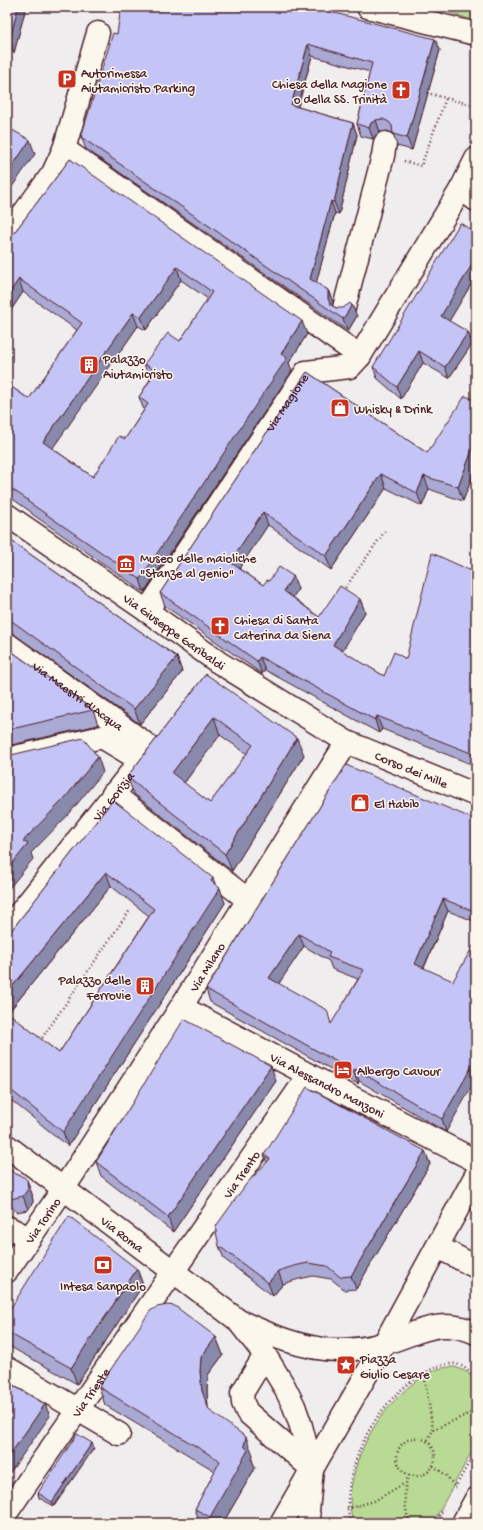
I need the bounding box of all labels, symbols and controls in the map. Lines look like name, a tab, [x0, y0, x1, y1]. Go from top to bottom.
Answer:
place label: Autorimessa Aiutamicristo Parking	[81, 67, 195, 97]
parking icon: Autorimessa Aiutamicristo Parking	[56, 68, 78, 90]
place label: Chiesa della Magione o della SS. Trinità	[272, 78, 388, 108]
church icon: Chiesa della Magione o della SS. Trinità	[390, 79, 412, 101]
place label: Palazzo Aiutamicristo	[102, 353, 173, 383]
building icon: Palazzo Aiutamicristo	[78, 354, 100, 376]
street label: Via Magione	[263, 371, 313, 436]
shop icon: Whisky & Drink	[329, 397, 351, 419]
place label: Whisky & Drink	[354, 403, 433, 418]
place label: Museo delle maioliche "Stanze al genio"	[140, 552, 256, 582]
museum icon: Museo delle maioliche "Stanze al genio"	[115, 553, 137, 575]
street label: Via Giuseppe Garibaldi	[118, 591, 227, 675]
place label: Chiesa di Santa Caterina da Siena	[234, 614, 332, 644]
church icon: Chiesa di Santa Caterina da Siena	[209, 615, 231, 637]
street label: Via Maestri d'Acqua	[28, 659, 126, 736]
street label: Corso dei Mille	[372, 749, 450, 793]
street label: Via Gorizia	[90, 769, 139, 826]
shop icon: El Habib	[349, 792, 371, 814]
place label: El Habib	[374, 798, 419, 813]
street label: Via Milano	[187, 940, 230, 996]
place label: Palazzo delle Ferrovie	[57, 974, 131, 1004]
building icon: Palazzo delle Ferrovie	[134, 975, 156, 997]
street label: Via Alessandro Manzoni	[266, 1050, 386, 1123]
hotel icon: Albergo Cavour	[332, 1059, 354, 1081]
place label: Albergo Cavour	[357, 1065, 442, 1080]
street label: Via Trento	[220, 1148, 265, 1203]
street label: Via Torino	[23, 1195, 65, 1248]
street label: Via Roma	[96, 1214, 147, 1257]
bank icon: Intesa Sanpaolo	[92, 1254, 114, 1276]
place label: Intesa Sanpaolo	[60, 1280, 146, 1295]
place label: Piazza Giulio Cesare	[359, 1353, 430, 1383]
place icon: Piazza Giulio Cesare	[335, 1354, 357, 1376]
street label: Via Trieste	[69, 1366, 114, 1422]

